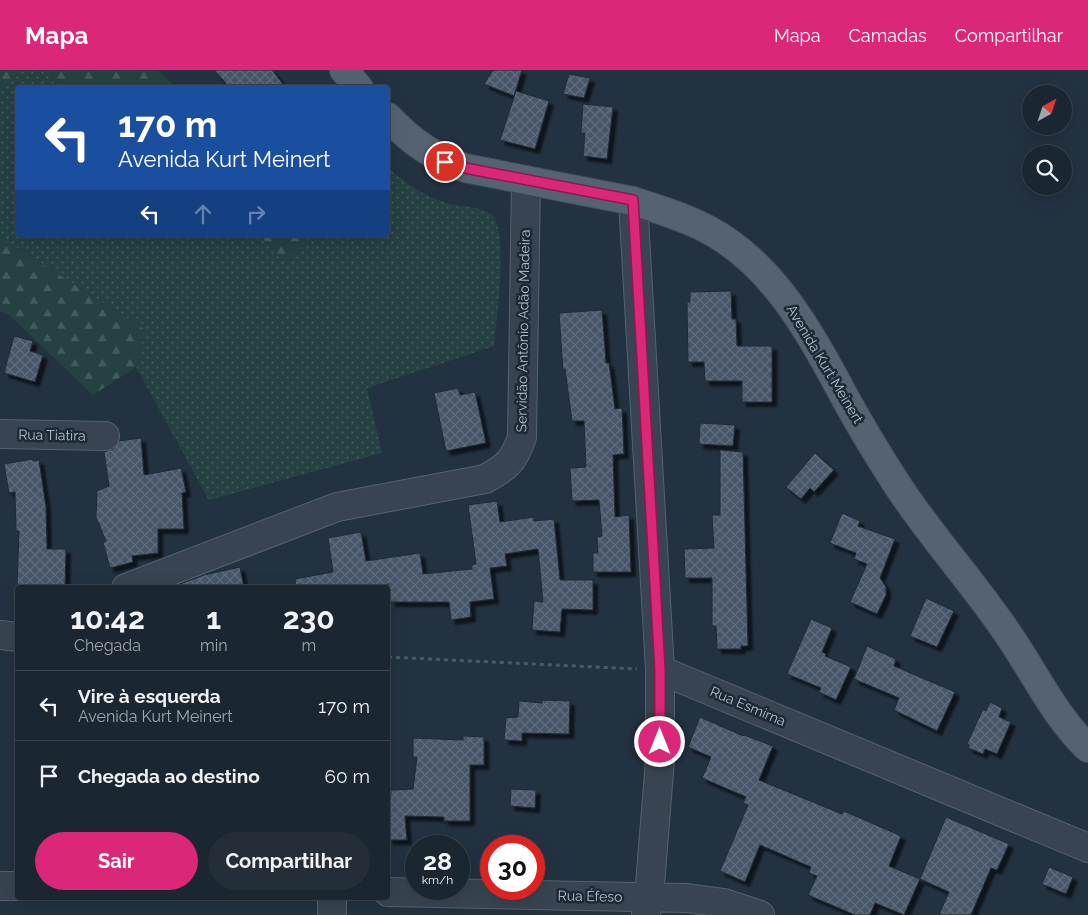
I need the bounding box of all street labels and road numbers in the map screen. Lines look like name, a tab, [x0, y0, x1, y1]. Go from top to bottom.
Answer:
street label: Servidão Antônio Adão Madeira	[513, 229, 533, 433]
street label: Avenida Kurt Meinert	[783, 302, 867, 426]
street label: Rua Tiatira	[18, 426, 86, 444]
street label: Rua Esmirna	[708, 683, 788, 729]
street label: Rua Éfeso	[558, 886, 622, 905]

